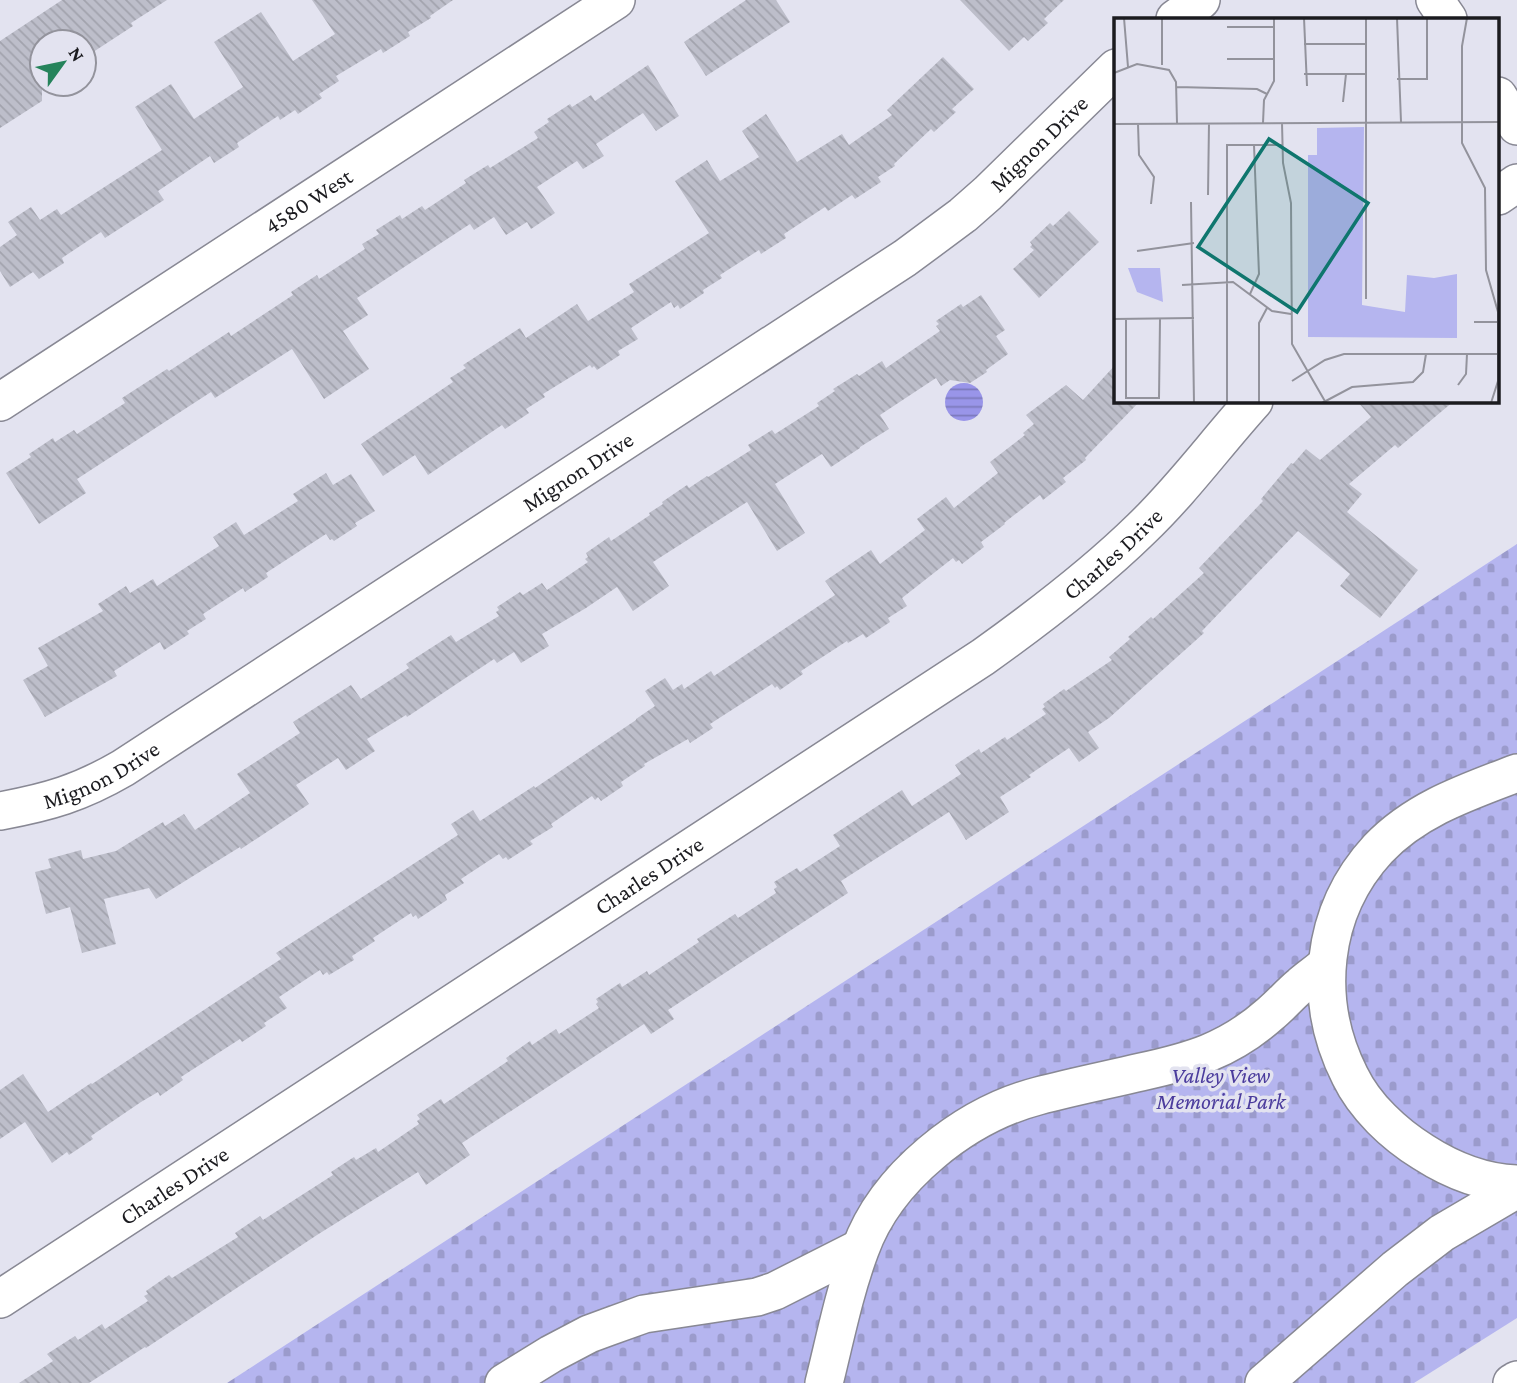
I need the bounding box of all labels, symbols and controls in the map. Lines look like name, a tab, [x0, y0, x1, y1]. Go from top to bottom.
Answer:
inset map	[1114, 18, 1500, 402]
north arrow	[28, 28, 98, 98]
text: N	[65, 43, 89, 65]
street label: Mignon Drive	[984, 90, 1093, 197]
street label: 4580 West	[260, 163, 357, 239]
street label: Mignon Drive	[518, 426, 638, 517]
street label: Charles Drive	[1058, 503, 1168, 605]
street label: Mignon Drive	[40, 735, 164, 814]
street label: Charles Drive	[590, 830, 708, 920]
park label: Valley View Memorial Park	[1155, 1062, 1287, 1114]
street label: Charles Drive	[115, 1140, 233, 1230]

